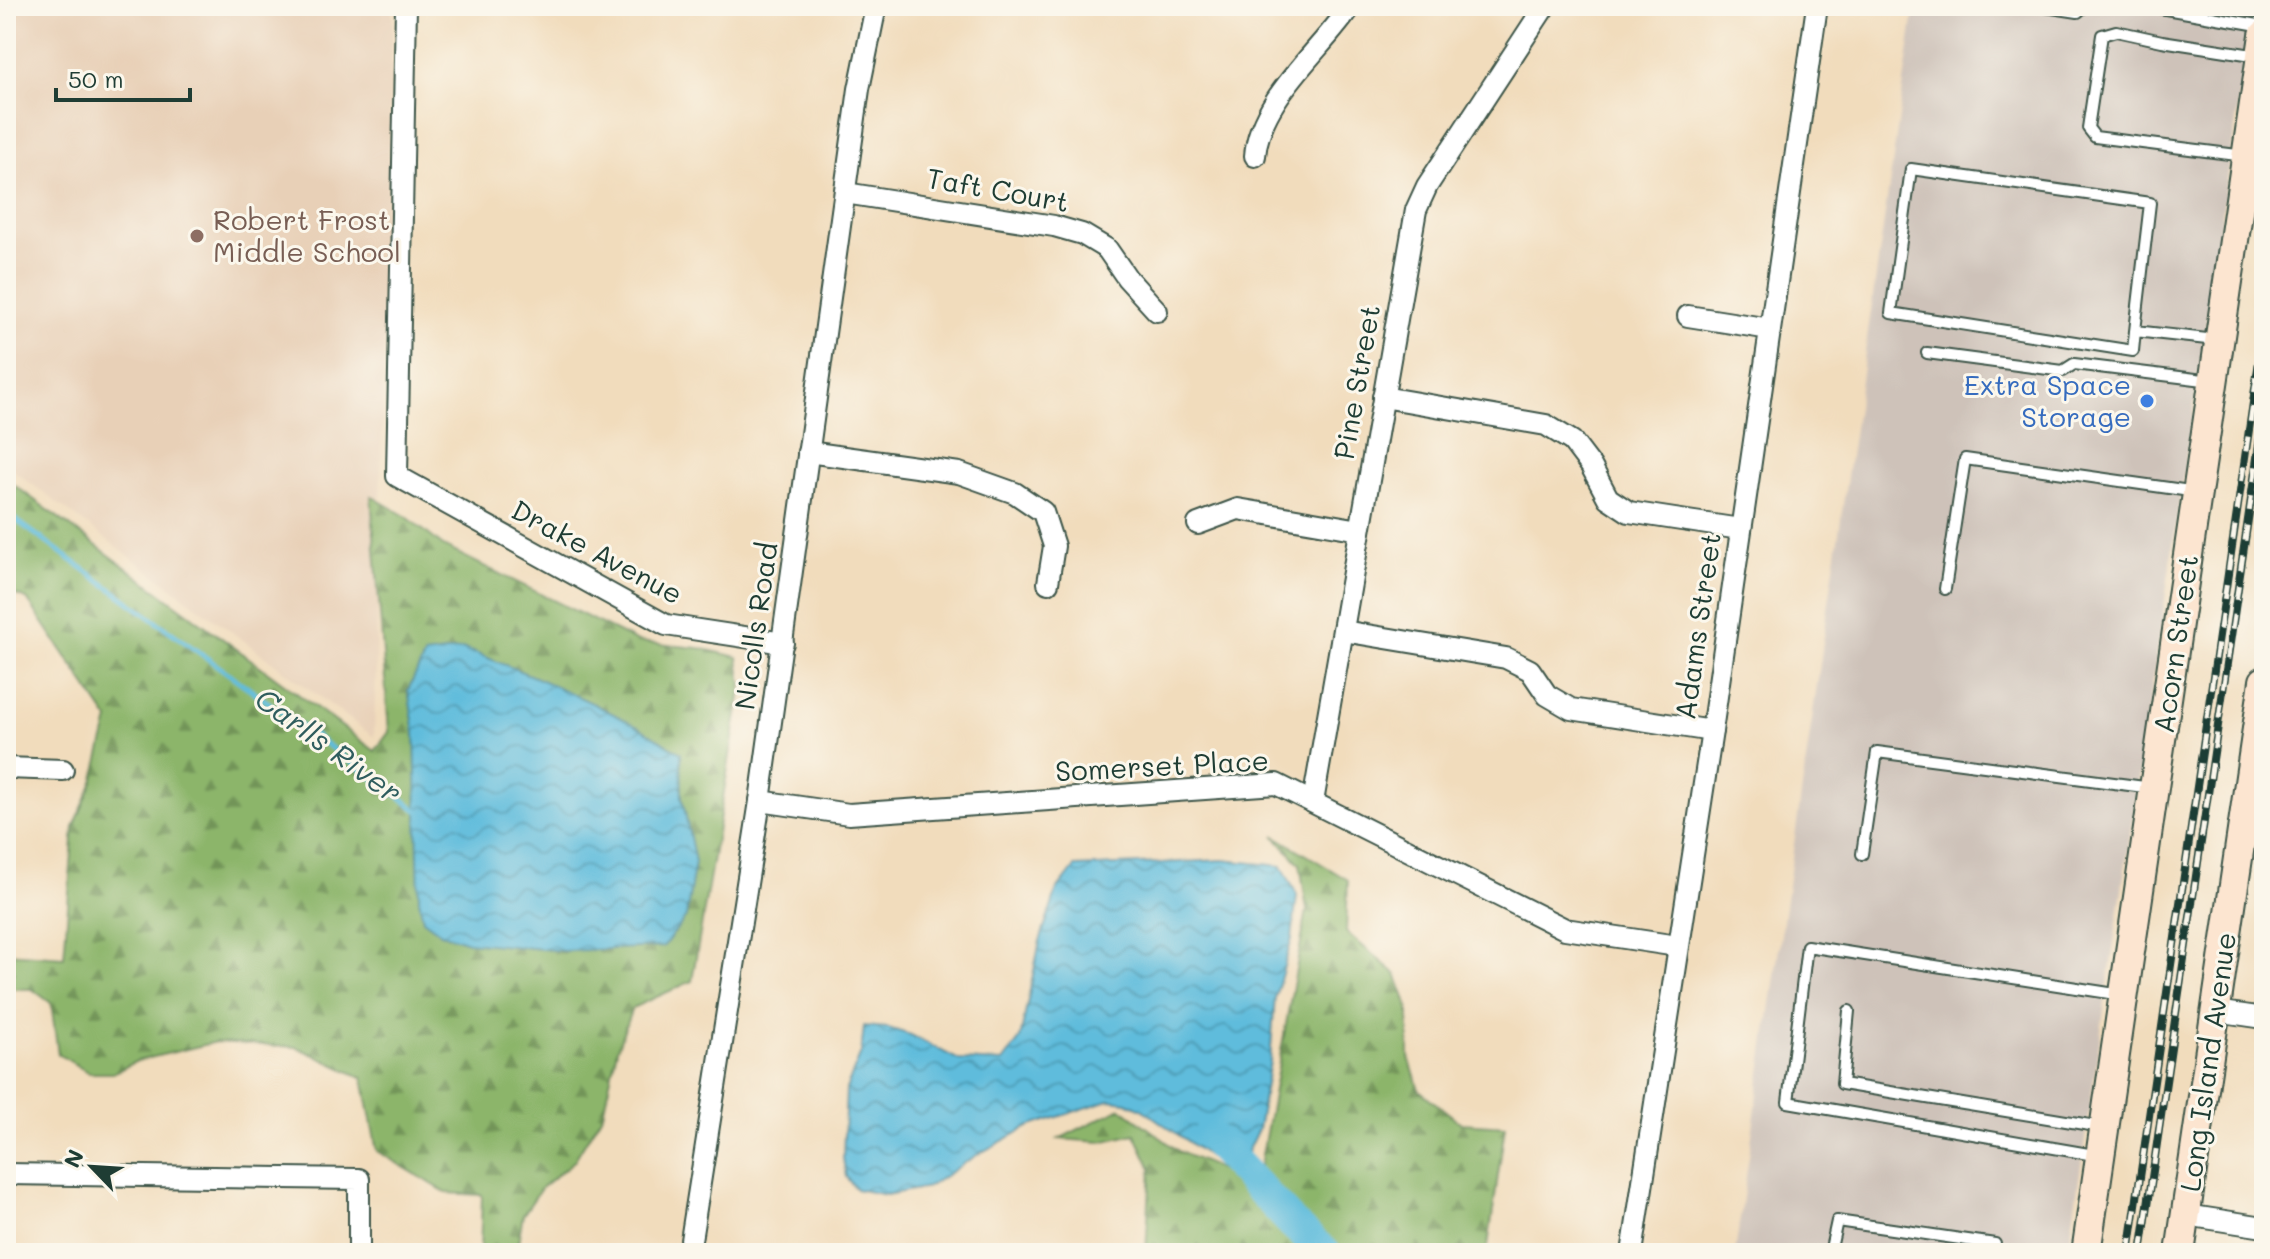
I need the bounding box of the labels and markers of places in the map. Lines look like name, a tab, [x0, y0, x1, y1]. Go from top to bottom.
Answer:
place label: Robert Frost Middle School	[213, 201, 401, 269]
marker: Robert Frost Middle School	[188, 227, 206, 245]
place label: Extra Space Storage	[1964, 366, 2131, 434]
marker: Extra Space Storage	[2138, 392, 2156, 410]

